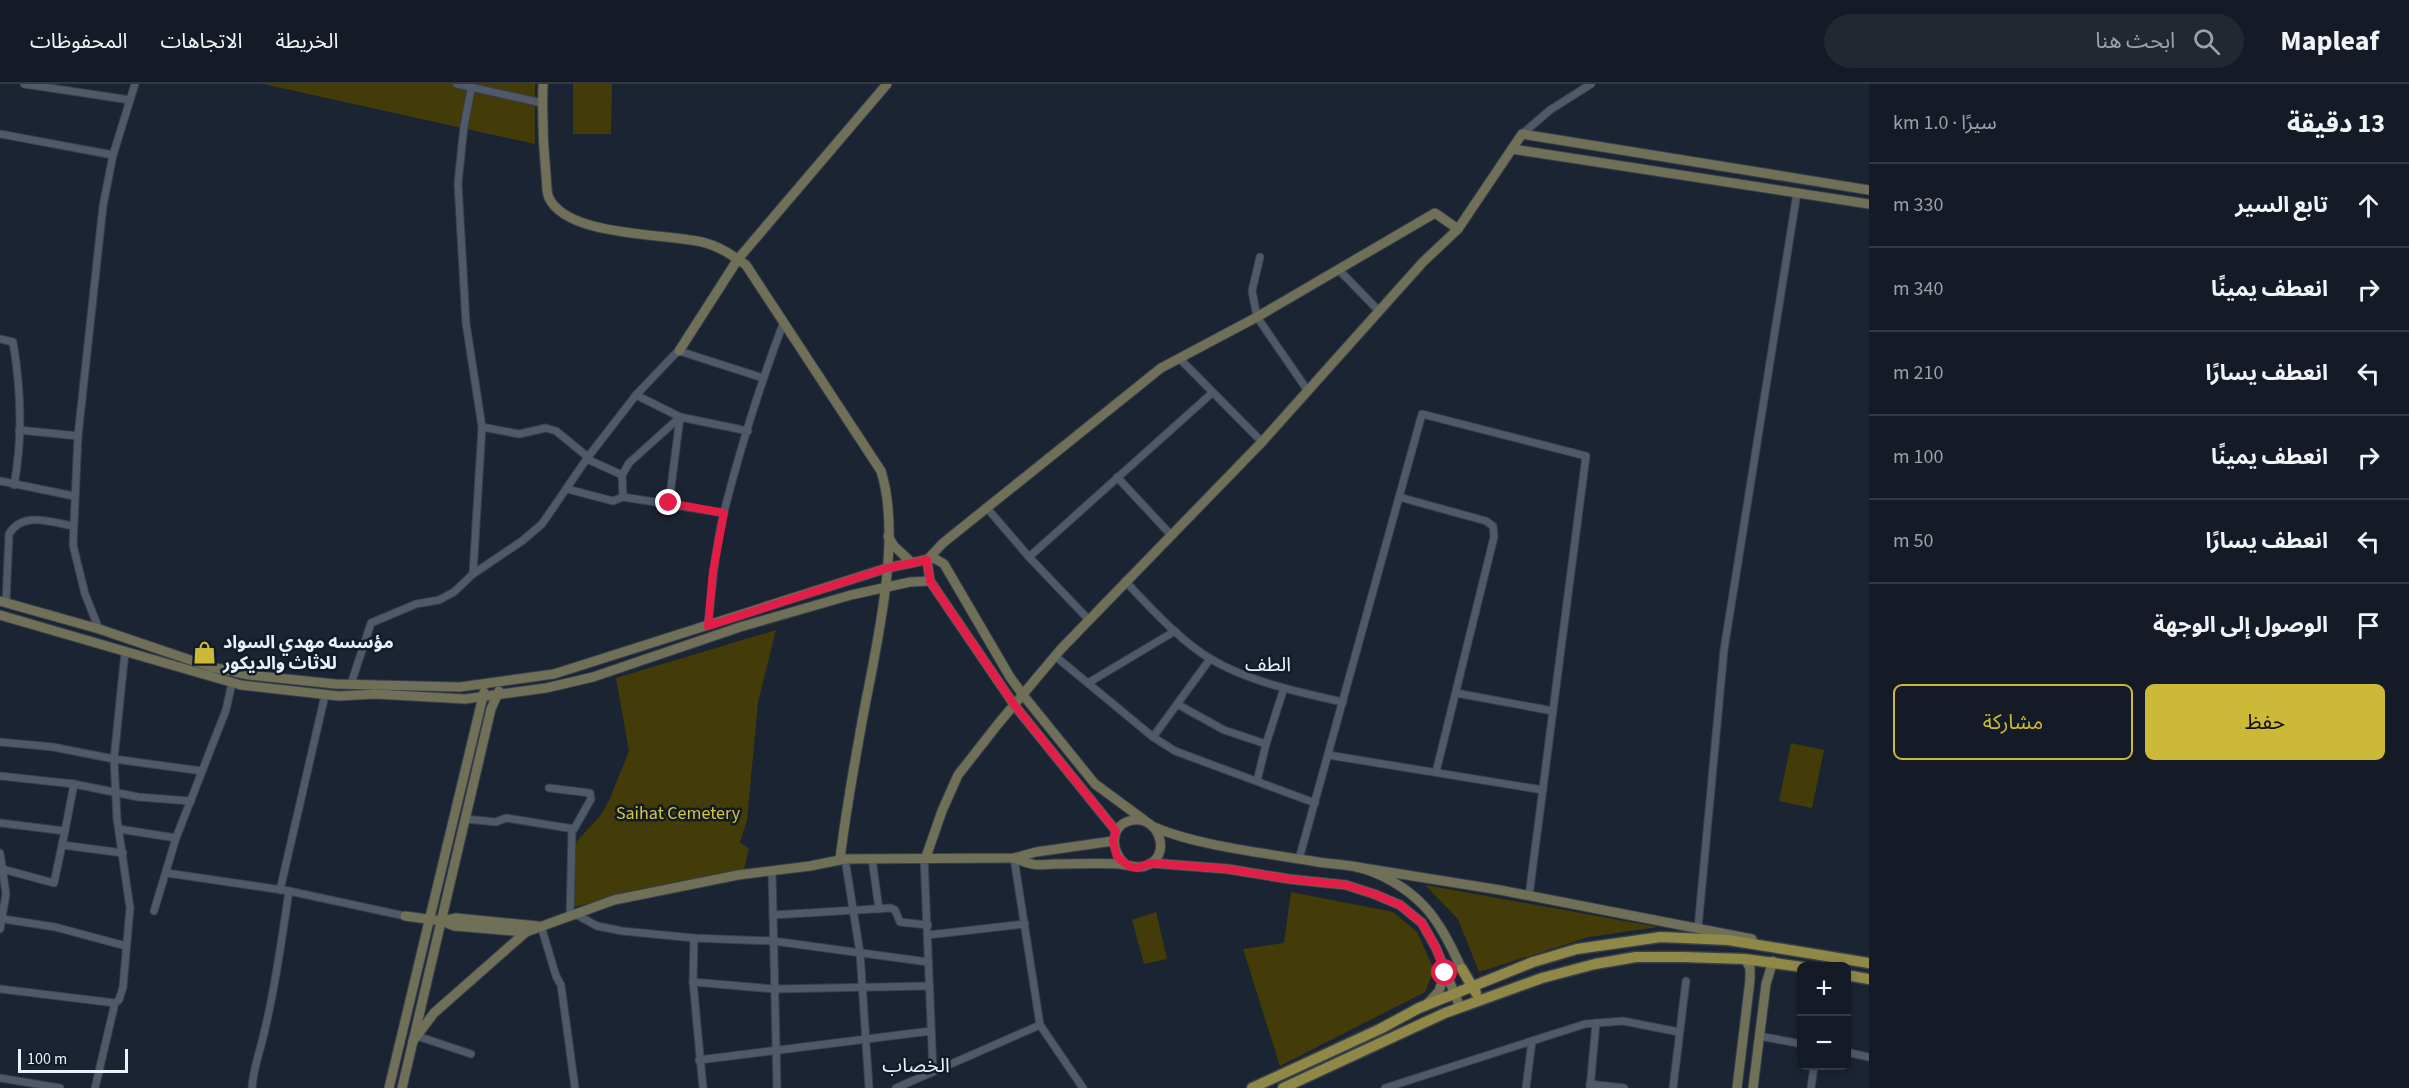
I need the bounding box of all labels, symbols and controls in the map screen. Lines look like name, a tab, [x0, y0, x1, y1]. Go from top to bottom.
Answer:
search box	[1824, 14, 2244, 68]
text: Mapleaf	[2280, 21, 2379, 61]
text: ابحث هنا	[2095, 25, 2175, 57]
icon: search	[2190, 25, 2223, 58]
text: المحفوظات	[30, 26, 127, 56]
text: الاتجاهات	[160, 26, 242, 56]
text: الخريطة	[275, 26, 338, 56]
text: 13 دقيقة	[2287, 105, 2385, 142]
text: سيرًا · 1.0 km	[1893, 109, 1997, 137]
text: تابع السير	[2235, 189, 2328, 221]
icon: ahead	[2352, 189, 2385, 222]
text: 330 m	[1893, 191, 1943, 219]
text: انعطف يمينًا	[2211, 273, 2328, 305]
icon: right	[2352, 273, 2385, 306]
text: 340 m	[1893, 275, 1943, 303]
text: انعطف يسارًا	[2205, 357, 2328, 389]
icon: left	[2352, 357, 2385, 390]
text: 210 m	[1893, 359, 1943, 387]
text: انعطف يمينًا	[2211, 441, 2328, 473]
icon: right	[2352, 441, 2385, 474]
text: 100 m	[1893, 443, 1943, 471]
route end	[655, 489, 681, 515]
text: انعطف يسارًا	[2205, 525, 2328, 557]
icon: left	[2352, 525, 2385, 558]
text: 50 m	[1893, 527, 1933, 555]
text: الوصول إلى الوجهة	[2153, 609, 2328, 641]
icon: arrive	[2352, 609, 2385, 642]
place label: مؤسسه مهدي السواد للاثاث والديكور	[222, 630, 394, 676]
shop icon: مؤسسه مهدي السواد للاثاث والديكور	[192, 639, 218, 665]
district label: الطف	[1245, 651, 1291, 679]
button: مشاركة	[1893, 684, 2133, 760]
button: حفظ	[2145, 684, 2385, 760]
park label: Saihat Cemetery	[616, 801, 741, 826]
route start	[1431, 959, 1457, 985]
map controls	[1797, 962, 1851, 1070]
button: +	[1797, 962, 1851, 1016]
button: −	[1797, 1016, 1851, 1070]
scale bar	[18, 1046, 128, 1074]
text: 100 m	[27, 1048, 67, 1070]
district label: الخصاب	[882, 1052, 950, 1080]

